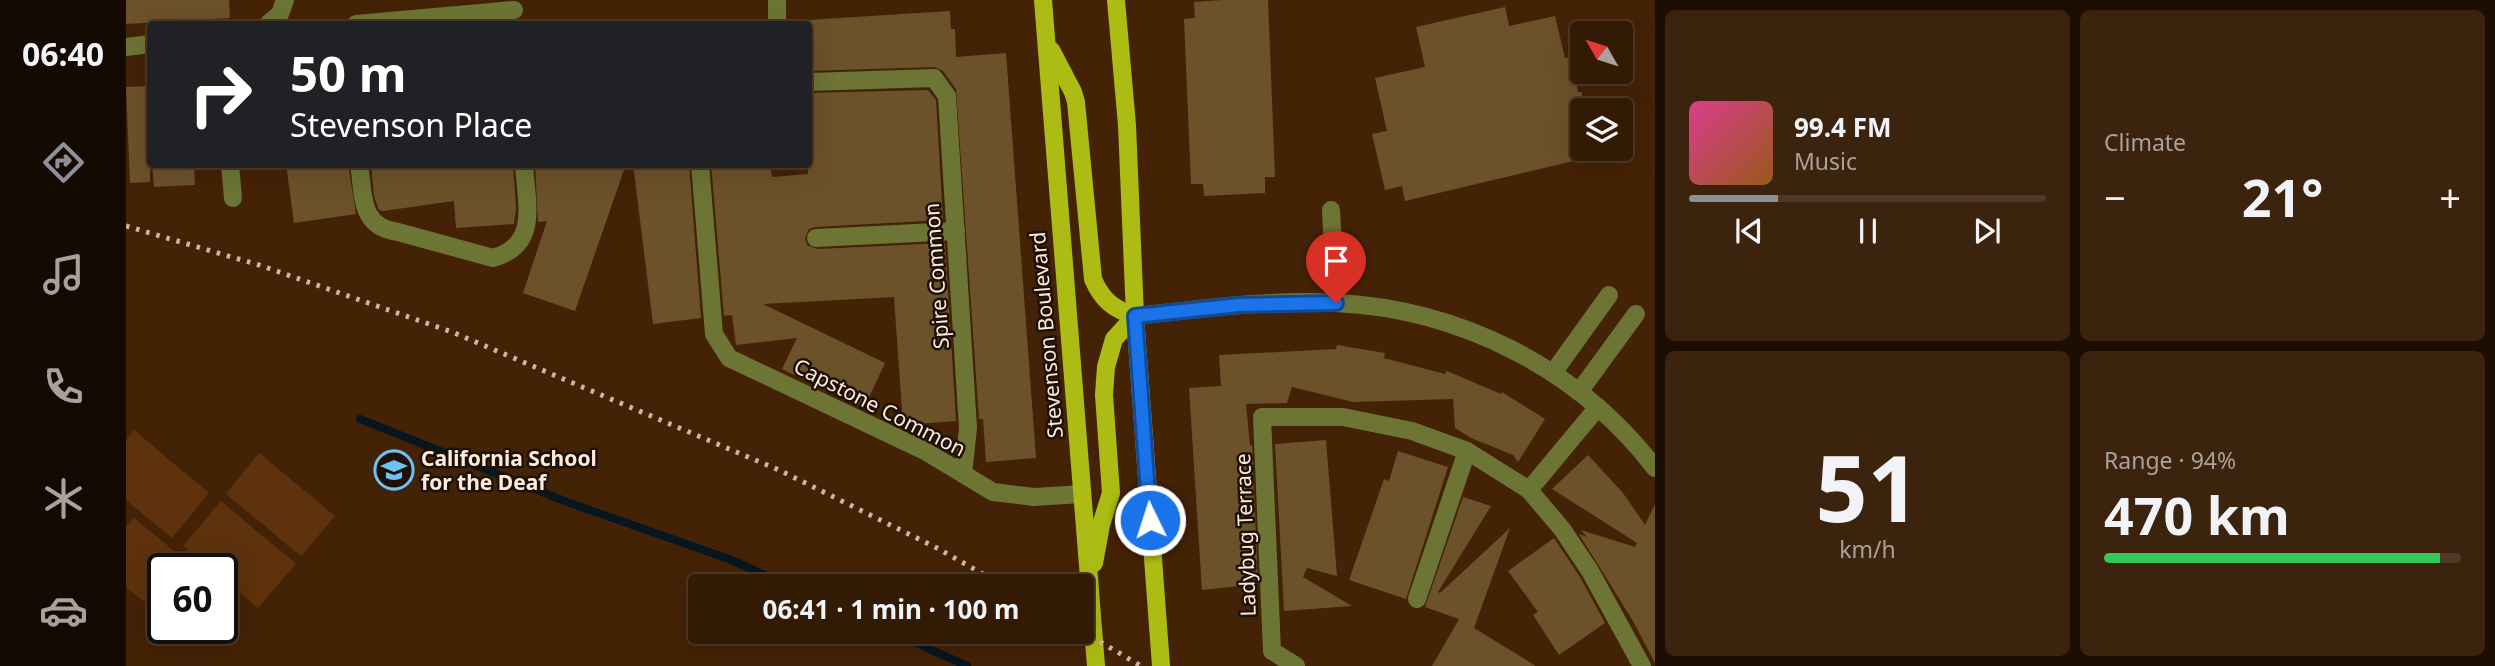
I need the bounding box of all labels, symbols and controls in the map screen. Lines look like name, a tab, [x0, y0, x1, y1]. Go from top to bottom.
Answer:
north arrow	[1570, 21, 1633, 84]
map controls	[1570, 21, 1633, 161]
text: 06:40	[22, 32, 104, 75]
text: 50 m	[290, 40, 407, 106]
icon: right	[175, 49, 266, 140]
button: layers	[1570, 98, 1633, 161]
text: Stevenson Place	[290, 103, 532, 146]
text: 99.4 FM	[1794, 109, 1891, 145]
text: Climate	[2104, 126, 2186, 158]
icon: directions	[39, 138, 88, 187]
text: Music	[1794, 145, 1857, 177]
text: 21°	[2242, 161, 2323, 232]
text: −	[2104, 171, 2126, 223]
text: +	[2439, 171, 2461, 223]
street label: Spire Common	[917, 202, 955, 350]
icon: previous	[1730, 212, 1768, 250]
icon: pause	[1849, 212, 1887, 250]
icon: next	[1968, 212, 2006, 250]
street label: Stevenson Boulevard	[1023, 231, 1069, 439]
pin	[1306, 231, 1366, 303]
icon: arrive	[1317, 242, 1355, 280]
icon: music	[39, 250, 88, 299]
street label: Capstone Common	[789, 352, 971, 462]
icon: phone	[39, 362, 88, 411]
text: 51	[1815, 425, 1920, 549]
place label: California School for the Deaf	[421, 444, 597, 496]
text: Range · 94%	[2104, 444, 2236, 476]
school or university icon: California School for the Deaf	[373, 449, 415, 491]
street label: Ladybug Terrace	[1228, 453, 1262, 617]
icon: climate	[39, 474, 88, 523]
text: 470 km	[2104, 479, 2290, 550]
position arrow	[1113, 483, 1187, 557]
text: km/h	[1839, 533, 1896, 565]
speed limit sign: 60	[147, 553, 238, 644]
icon: car	[39, 586, 88, 635]
text: 06:41 · 1 min · 100 m	[763, 591, 1019, 627]

